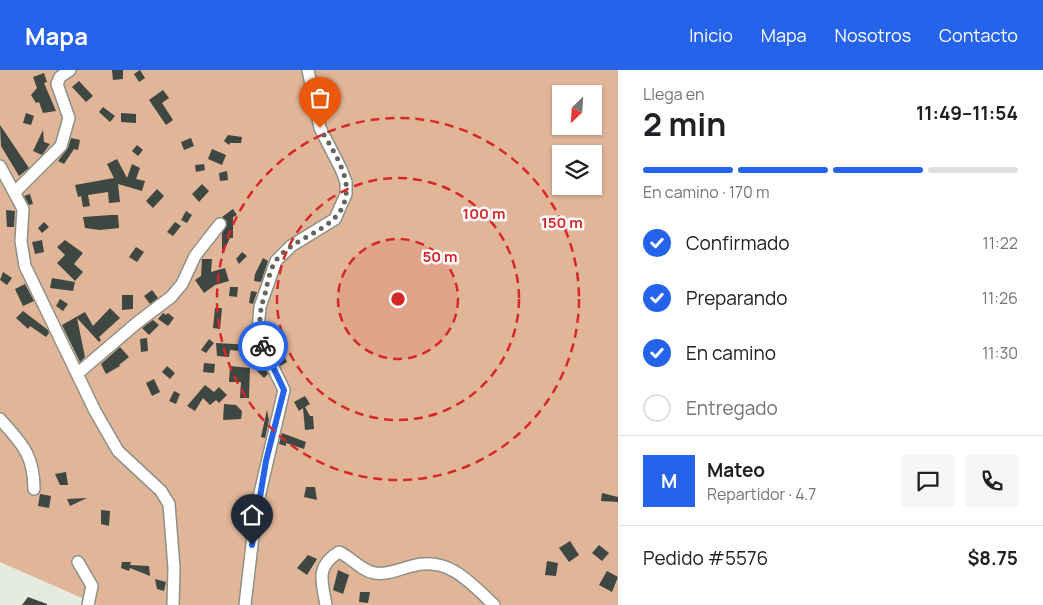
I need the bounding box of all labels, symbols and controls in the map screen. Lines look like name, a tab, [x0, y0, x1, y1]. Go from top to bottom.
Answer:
text: Mapa	[25, 19, 88, 52]
text: Inicio	[689, 23, 733, 47]
text: Mapa	[761, 23, 807, 47]
text: Nosotros	[835, 23, 911, 47]
text: Contacto	[939, 23, 1018, 47]
pin	[299, 77, 341, 128]
text: Llega en	[643, 83, 704, 105]
icon: bag	[306, 84, 334, 112]
north arrow	[552, 85, 602, 135]
map controls	[552, 85, 602, 195]
text: 11:49–11:54	[916, 100, 1018, 126]
text: 2 min	[643, 102, 726, 146]
button: layers	[552, 145, 602, 195]
text: En camino · 170 m	[643, 181, 770, 203]
text: 100 m	[463, 203, 505, 224]
text: 150 m	[541, 212, 583, 233]
icon: check	[643, 229, 671, 257]
text: Confirmado	[686, 230, 790, 256]
text: 11:22	[982, 232, 1018, 254]
text: 50 m	[422, 246, 458, 267]
icon: check	[643, 284, 671, 312]
text: Preparando	[686, 285, 788, 311]
text: 11:26	[982, 287, 1018, 309]
centre of rings	[389, 290, 407, 308]
courier	[238, 321, 288, 371]
icon: bike	[249, 332, 277, 360]
icon: check	[643, 339, 671, 367]
text: En camino	[686, 340, 776, 366]
text: 11:30	[982, 342, 1018, 364]
text: Entregado	[686, 395, 778, 421]
button: chat	[902, 455, 954, 507]
button: phone	[966, 455, 1018, 507]
text: Mateo	[707, 457, 765, 483]
text: M	[661, 468, 677, 494]
text: Repartidor · 4.7	[707, 483, 816, 505]
pin	[231, 494, 273, 545]
icon: home	[238, 501, 266, 529]
text: Pedido #5576	[643, 545, 768, 571]
text: $8.75	[967, 545, 1018, 571]

